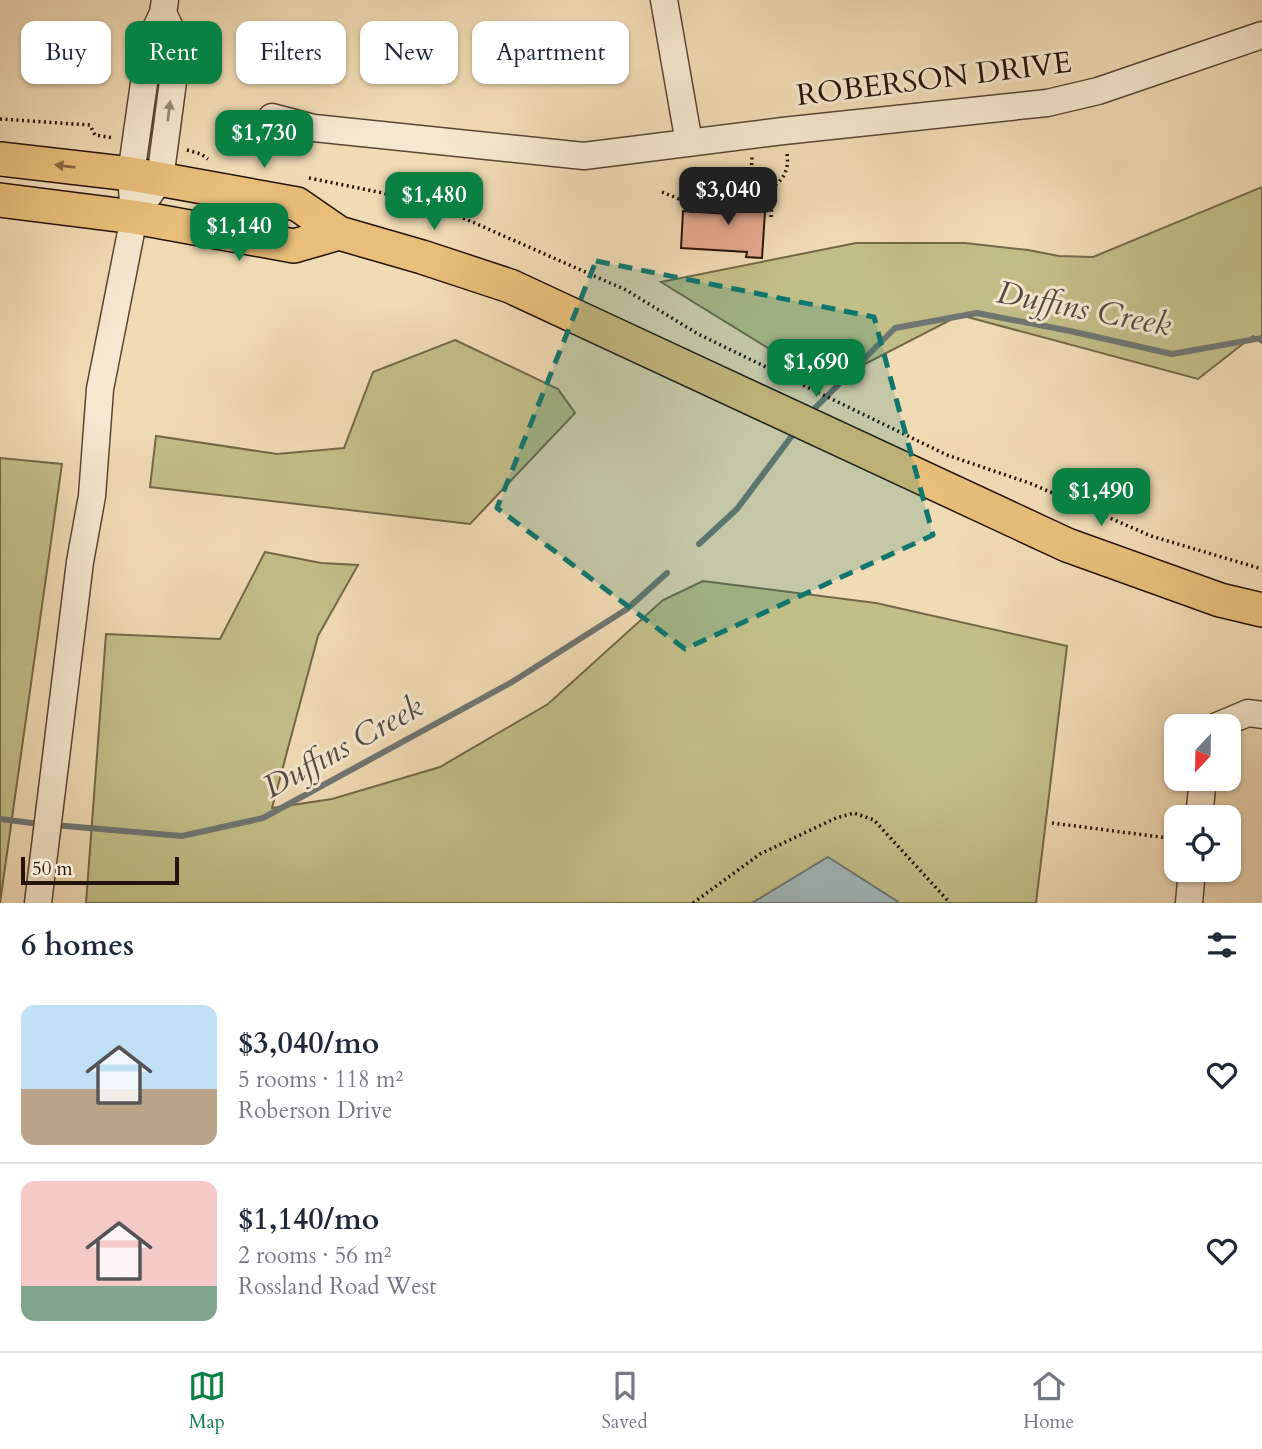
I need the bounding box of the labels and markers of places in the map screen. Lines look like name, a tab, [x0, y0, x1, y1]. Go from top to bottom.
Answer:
pin: $1,730	[207, 110, 321, 170]
pin: $3,040	[671, 168, 785, 227]
pin: $1,480	[377, 173, 491, 232]
pin: $1,140	[182, 204, 296, 263]
pin: $1,690	[759, 340, 873, 399]
pin: $1,490	[1044, 468, 1158, 528]

